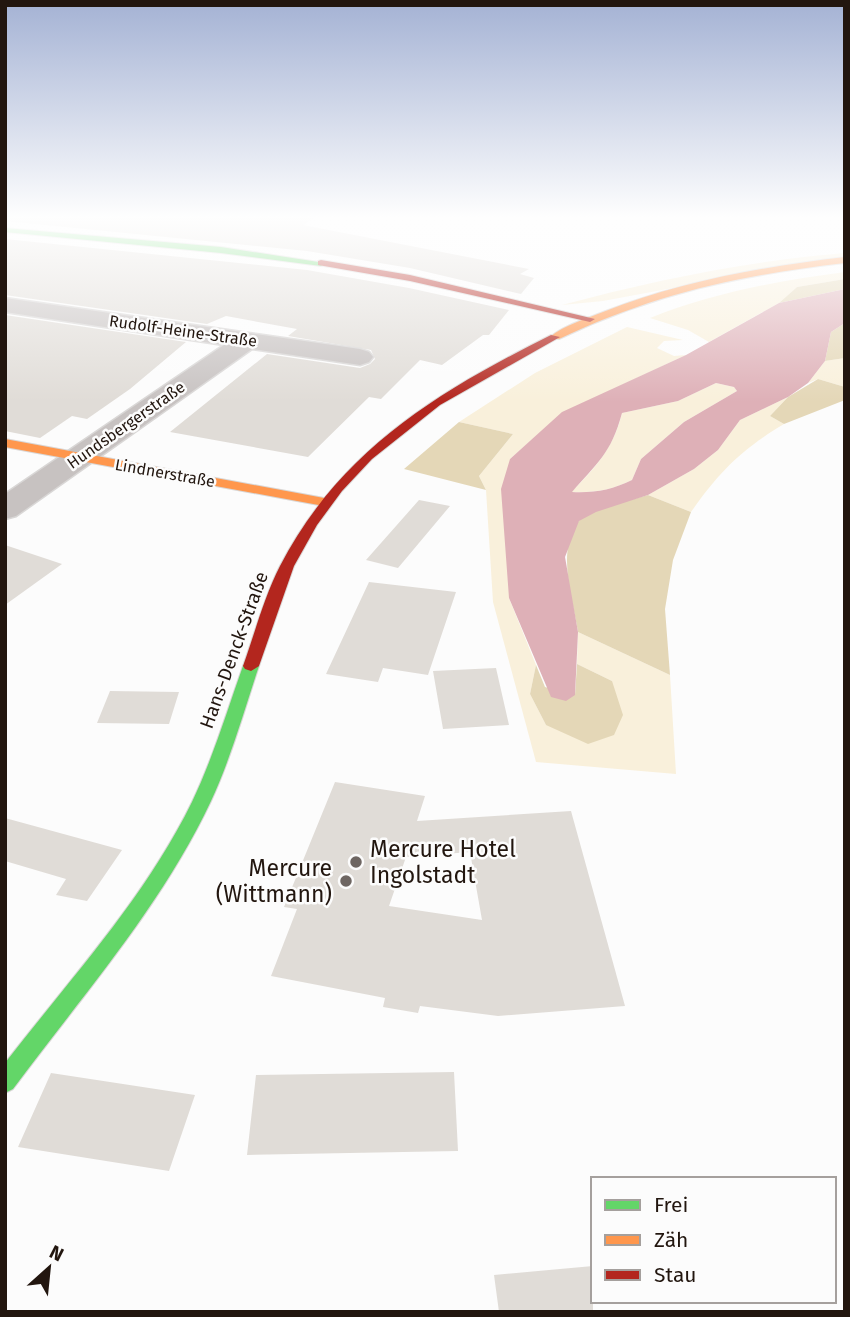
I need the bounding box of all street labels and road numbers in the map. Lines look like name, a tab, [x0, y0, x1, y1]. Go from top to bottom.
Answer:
street label: Rudolf-Heine-Straße	[108, 311, 258, 351]
street label: Hundsbergerstraße	[64, 377, 188, 473]
street label: Lindnerstraße	[114, 455, 216, 491]
street label: Hans-Denck-Straße	[195, 568, 273, 732]

